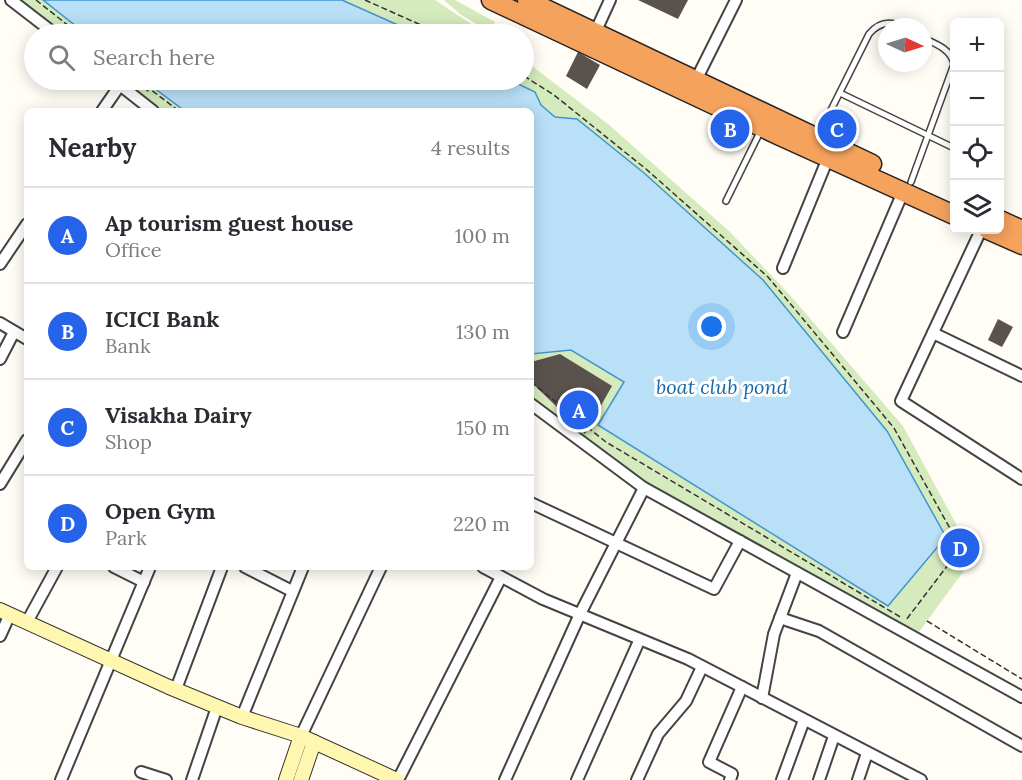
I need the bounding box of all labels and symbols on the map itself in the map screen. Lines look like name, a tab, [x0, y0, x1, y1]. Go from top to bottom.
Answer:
north arrow	[878, 18, 932, 72]
pin: B	[710, 106, 750, 152]
pin: C	[818, 106, 856, 152]
your location	[697, 312, 726, 341]
water label: boat club pond	[656, 374, 789, 399]
pin: A	[560, 388, 598, 432]
pin: D	[940, 526, 980, 570]

